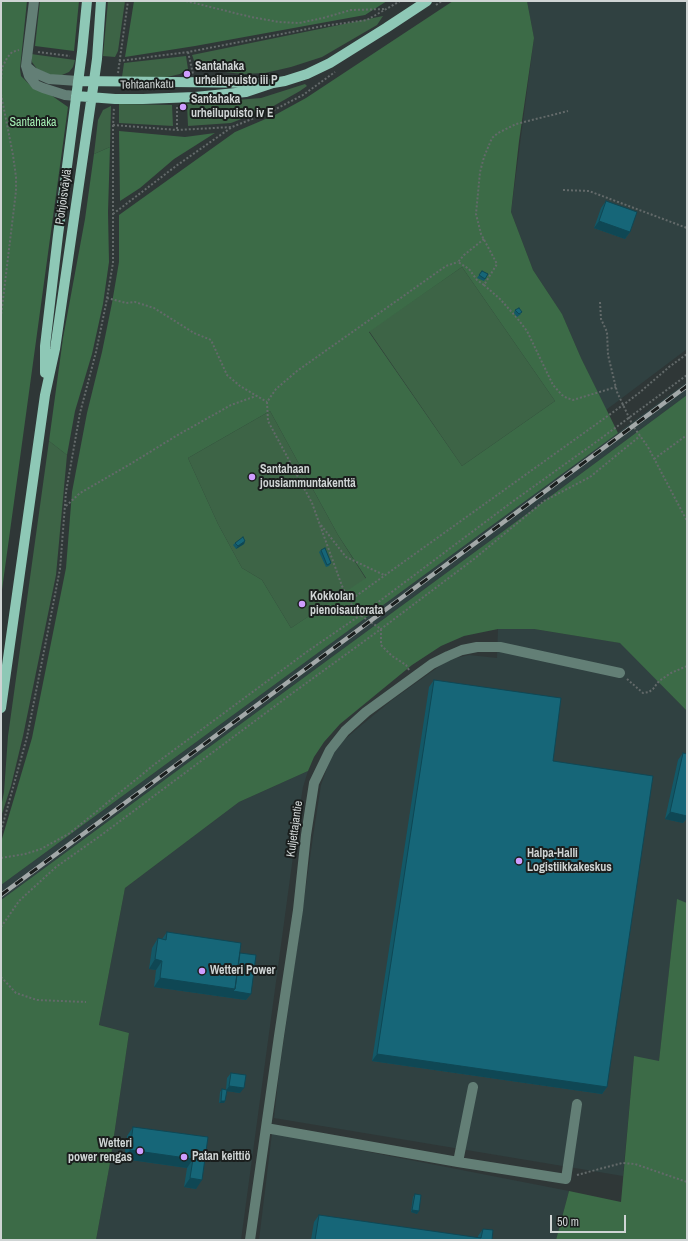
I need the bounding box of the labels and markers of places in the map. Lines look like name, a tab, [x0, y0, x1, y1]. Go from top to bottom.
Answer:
place label: Santahaka urheilupuisto iii P	[195, 60, 278, 88]
marker: Santahaka urheilupuisto iii P	[182, 69, 192, 79]
place label: Santahaka urheilupuisto iv E	[191, 93, 274, 121]
marker: Santahaka urheilupuisto iv E	[178, 102, 188, 112]
place label: Santahaan jousiammuntakenttä	[260, 463, 356, 491]
marker: Santahaan jousiammuntakenttä	[247, 472, 257, 482]
place label: Kokkolan pienoisautorata	[310, 590, 383, 618]
marker: Kokkolan pienoisautorata	[297, 599, 307, 609]
place label: Halpa-Halli Logistiikkakeskus	[527, 847, 612, 875]
marker: Halpa-Halli Logistiikkakeskus	[514, 856, 524, 866]
place label: Wetteri Power	[210, 964, 275, 978]
marker: Wetteri Power	[197, 966, 207, 976]
place label: Wetteri power rengas	[68, 1137, 132, 1165]
marker: Wetteri power rengas	[135, 1146, 145, 1156]
place label: Patan keittiö	[192, 1150, 251, 1164]
marker: Patan keittiö	[179, 1152, 189, 1162]

